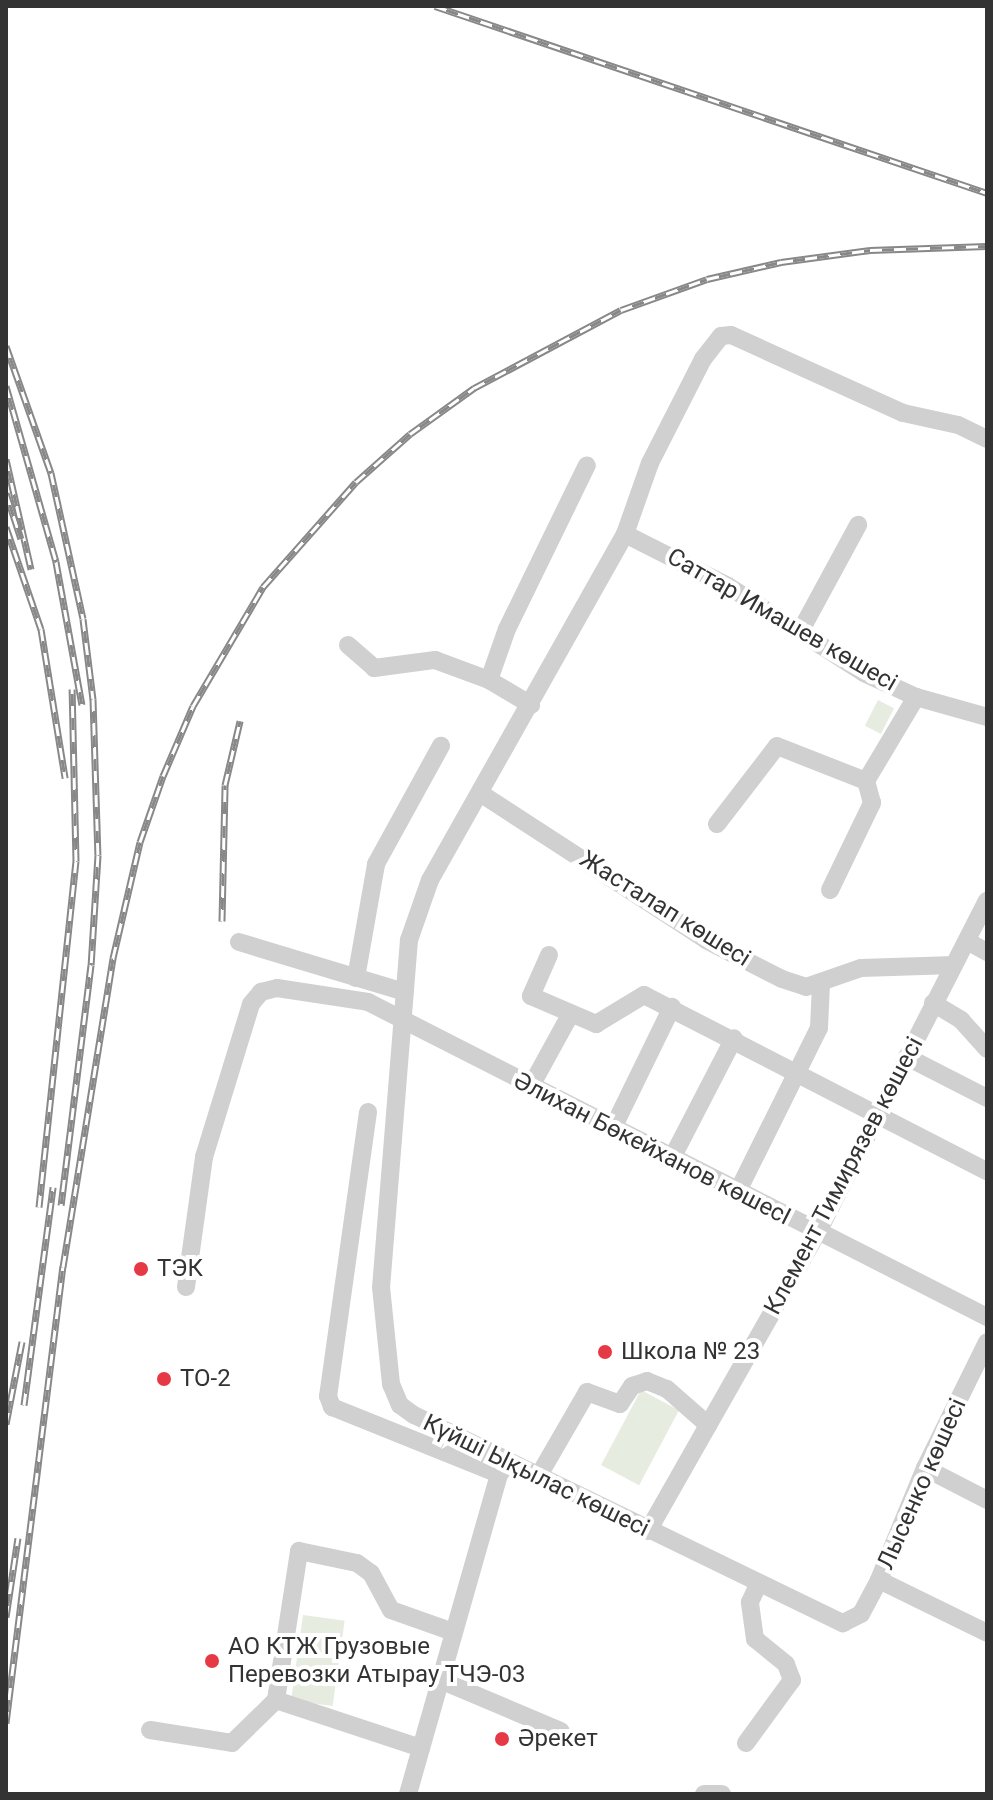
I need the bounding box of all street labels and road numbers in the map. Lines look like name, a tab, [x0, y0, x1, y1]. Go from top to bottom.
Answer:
street label: Саттар Имашев көшесі	[662, 542, 902, 698]
street label: Жасталап көшесі	[574, 845, 756, 973]
street label: Клемент Тимирязев көшесі	[758, 1032, 930, 1320]
street label: Әлихан Бөкейханов көшесI	[509, 1066, 795, 1232]
street label: Лысенко көшесі	[871, 1394, 973, 1574]
street label: Күйші Ықылас көшесі	[418, 1409, 654, 1543]

